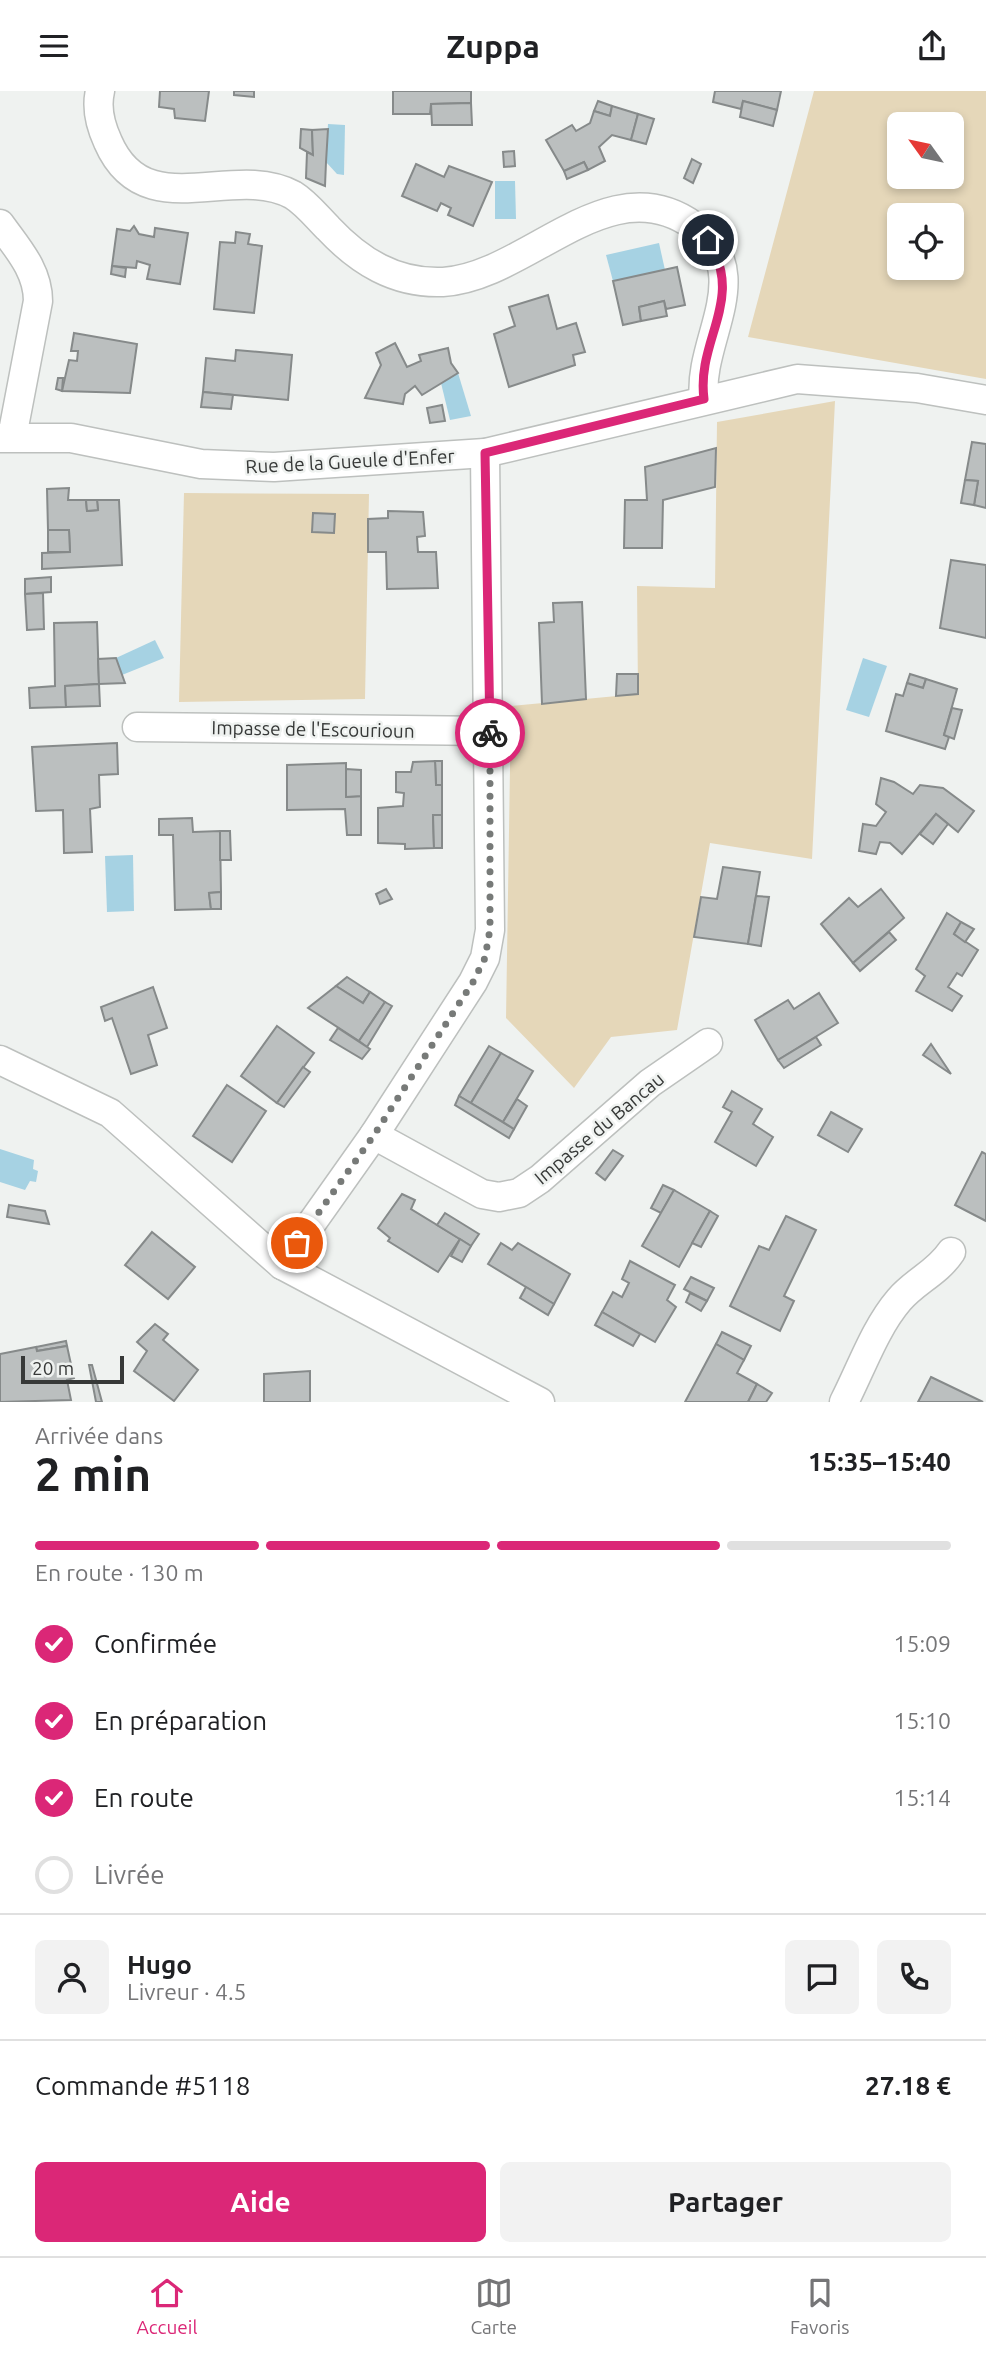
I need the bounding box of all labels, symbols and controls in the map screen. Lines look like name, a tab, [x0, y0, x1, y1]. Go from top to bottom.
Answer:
icon: menu	[35, 27, 73, 65]
icon: share	[913, 27, 951, 65]
text: Zuppa	[446, 28, 540, 64]
north arrow	[887, 112, 964, 189]
map controls	[887, 112, 964, 280]
button: locate	[887, 203, 964, 280]
pin	[678, 210, 738, 270]
icon: home	[689, 221, 727, 259]
street label: Rue de la Gueule d'Enfer	[245, 445, 455, 477]
courier	[455, 698, 525, 768]
icon: bike	[471, 714, 509, 752]
street label: Impasse de l'Escourioun	[211, 716, 415, 742]
street label: Impasse du Bancau	[530, 1068, 668, 1188]
pin	[267, 1213, 327, 1273]
icon: bag	[278, 1224, 316, 1262]
scale bar	[21, 1353, 124, 1385]
text: 20 m	[32, 1357, 74, 1379]
text: Arrivée dans	[35, 1423, 163, 1448]
text: 15:35–15:40	[808, 1447, 951, 1476]
text: 2 min	[35, 1448, 151, 1500]
text: En route · 130 m	[35, 1560, 204, 1585]
icon: check	[35, 1625, 73, 1663]
text: Confirmée	[94, 1629, 217, 1658]
text: 15:09	[893, 1631, 951, 1656]
icon: check	[35, 1702, 73, 1740]
text: En préparation	[94, 1706, 267, 1735]
text: 15:10	[893, 1708, 951, 1733]
icon: check	[35, 1779, 73, 1817]
text: En route	[94, 1783, 194, 1812]
text: 15:14	[893, 1785, 951, 1810]
text: Livrée	[94, 1860, 165, 1889]
button: person	[35, 1940, 109, 2014]
button: chat	[785, 1940, 859, 2014]
button: phone	[877, 1940, 951, 2014]
text: Hugo	[127, 1950, 192, 1979]
text: Livreur · 4.5	[127, 1979, 247, 2004]
text: Commande #5118	[35, 2071, 251, 2100]
text: 27.18 €	[865, 2071, 951, 2100]
button: Aide	[35, 2162, 486, 2242]
button: Partager	[500, 2162, 951, 2242]
tab: Accueil	[137, 2274, 197, 2338]
tab: Carte	[470, 2274, 517, 2338]
tab: Favoris	[790, 2274, 849, 2338]

